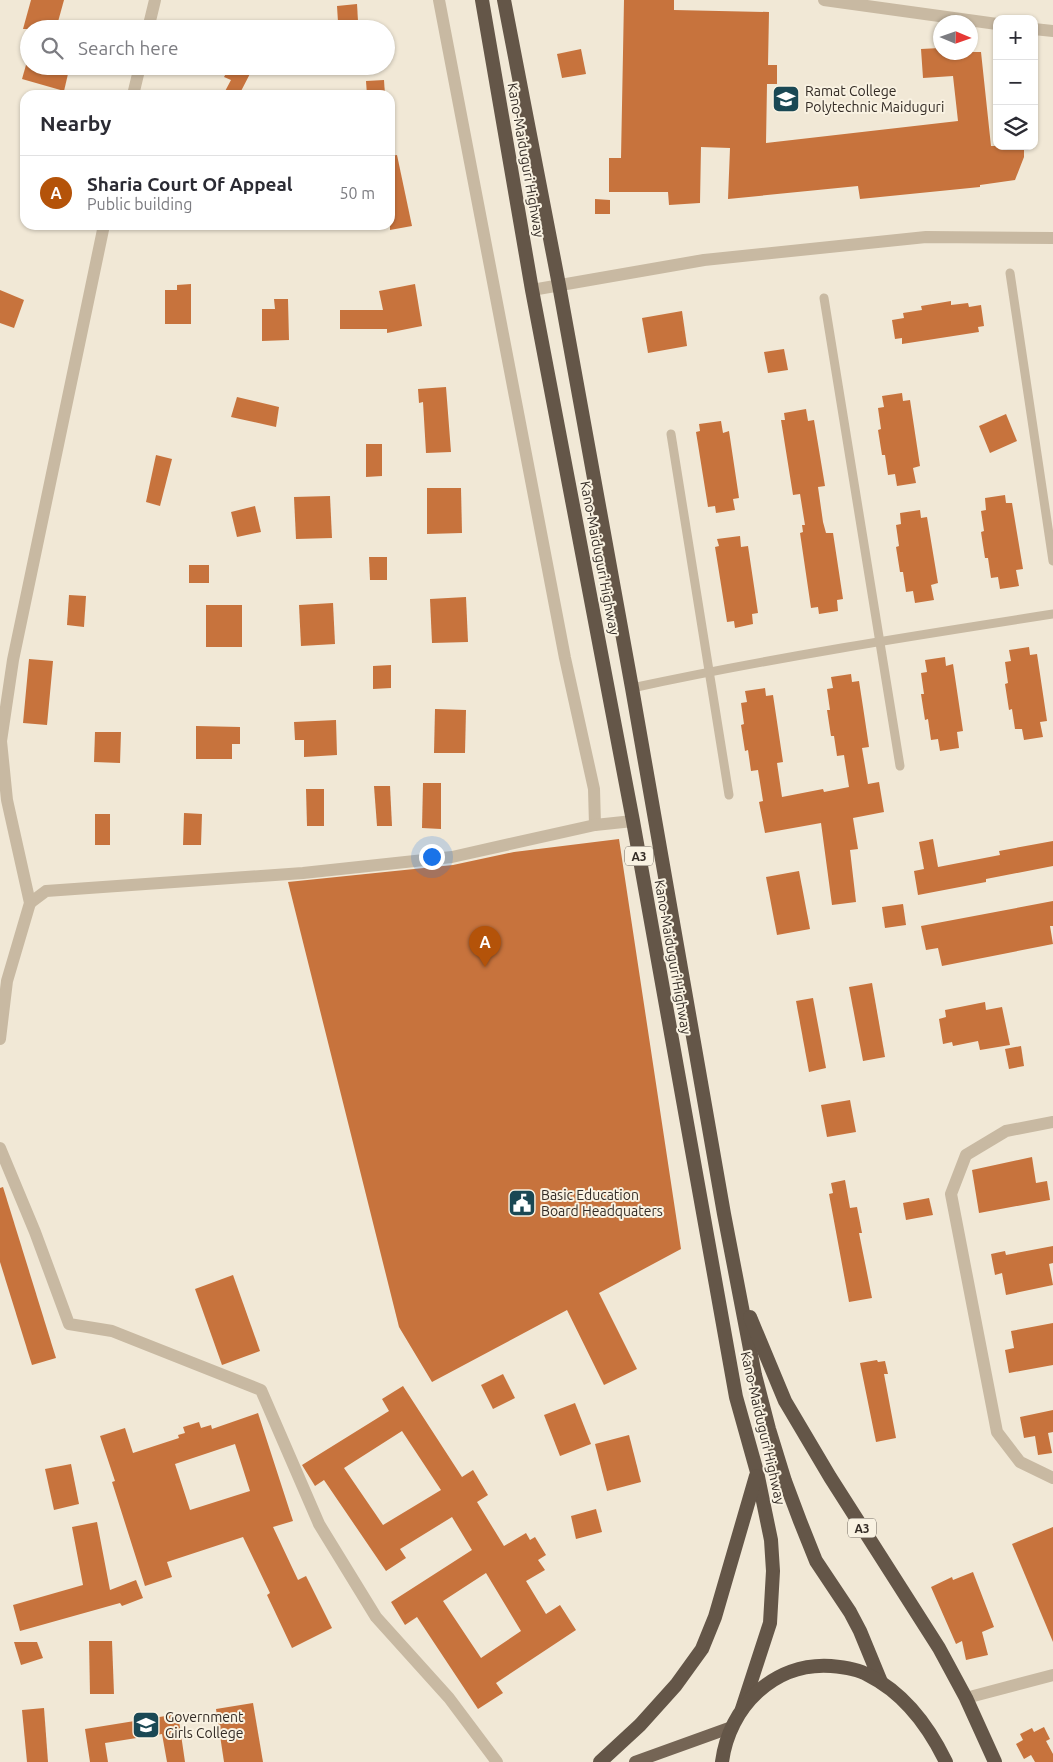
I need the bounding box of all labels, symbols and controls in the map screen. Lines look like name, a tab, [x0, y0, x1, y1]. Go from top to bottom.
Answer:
north arrow	[933, 15, 978, 60]
map controls	[993, 15, 1038, 150]
button: +	[993, 15, 1038, 60]
search box	[20, 20, 395, 75]
icon: search	[38, 34, 66, 62]
text: Search here	[78, 37, 178, 59]
button: −	[993, 60, 1038, 105]
street label: Kano-Maiduguri Highway	[505, 81, 548, 239]
place label: Ramat College Polytechnic Maiduguri	[805, 83, 944, 115]
school or university icon: Ramat College Polytechnic Maiduguri	[771, 84, 801, 114]
button: layers	[993, 105, 1038, 150]
text: Nearby	[40, 111, 111, 135]
text: Sharia Court Of Appeal	[87, 173, 293, 195]
text: A	[50, 184, 62, 202]
text: 50 m	[339, 184, 375, 202]
text: Public building	[87, 195, 192, 213]
street label: Kano-Maiduguri Highway	[577, 480, 623, 637]
your location	[419, 844, 445, 870]
road number: A3	[625, 846, 653, 866]
street label: Kano-Maiduguri Highway	[652, 878, 695, 1036]
pin: A	[469, 926, 501, 967]
place label: Basic Education Board Headquaters	[541, 1187, 663, 1219]
public building icon: Basic Education Board Headquaters	[507, 1188, 537, 1218]
street label: Kano-Maiduguri Highway	[738, 1350, 788, 1506]
road number: A3	[848, 1519, 876, 1538]
place label: Government Girls College	[165, 1709, 244, 1741]
school or university icon: Government Girls College	[131, 1710, 161, 1740]

